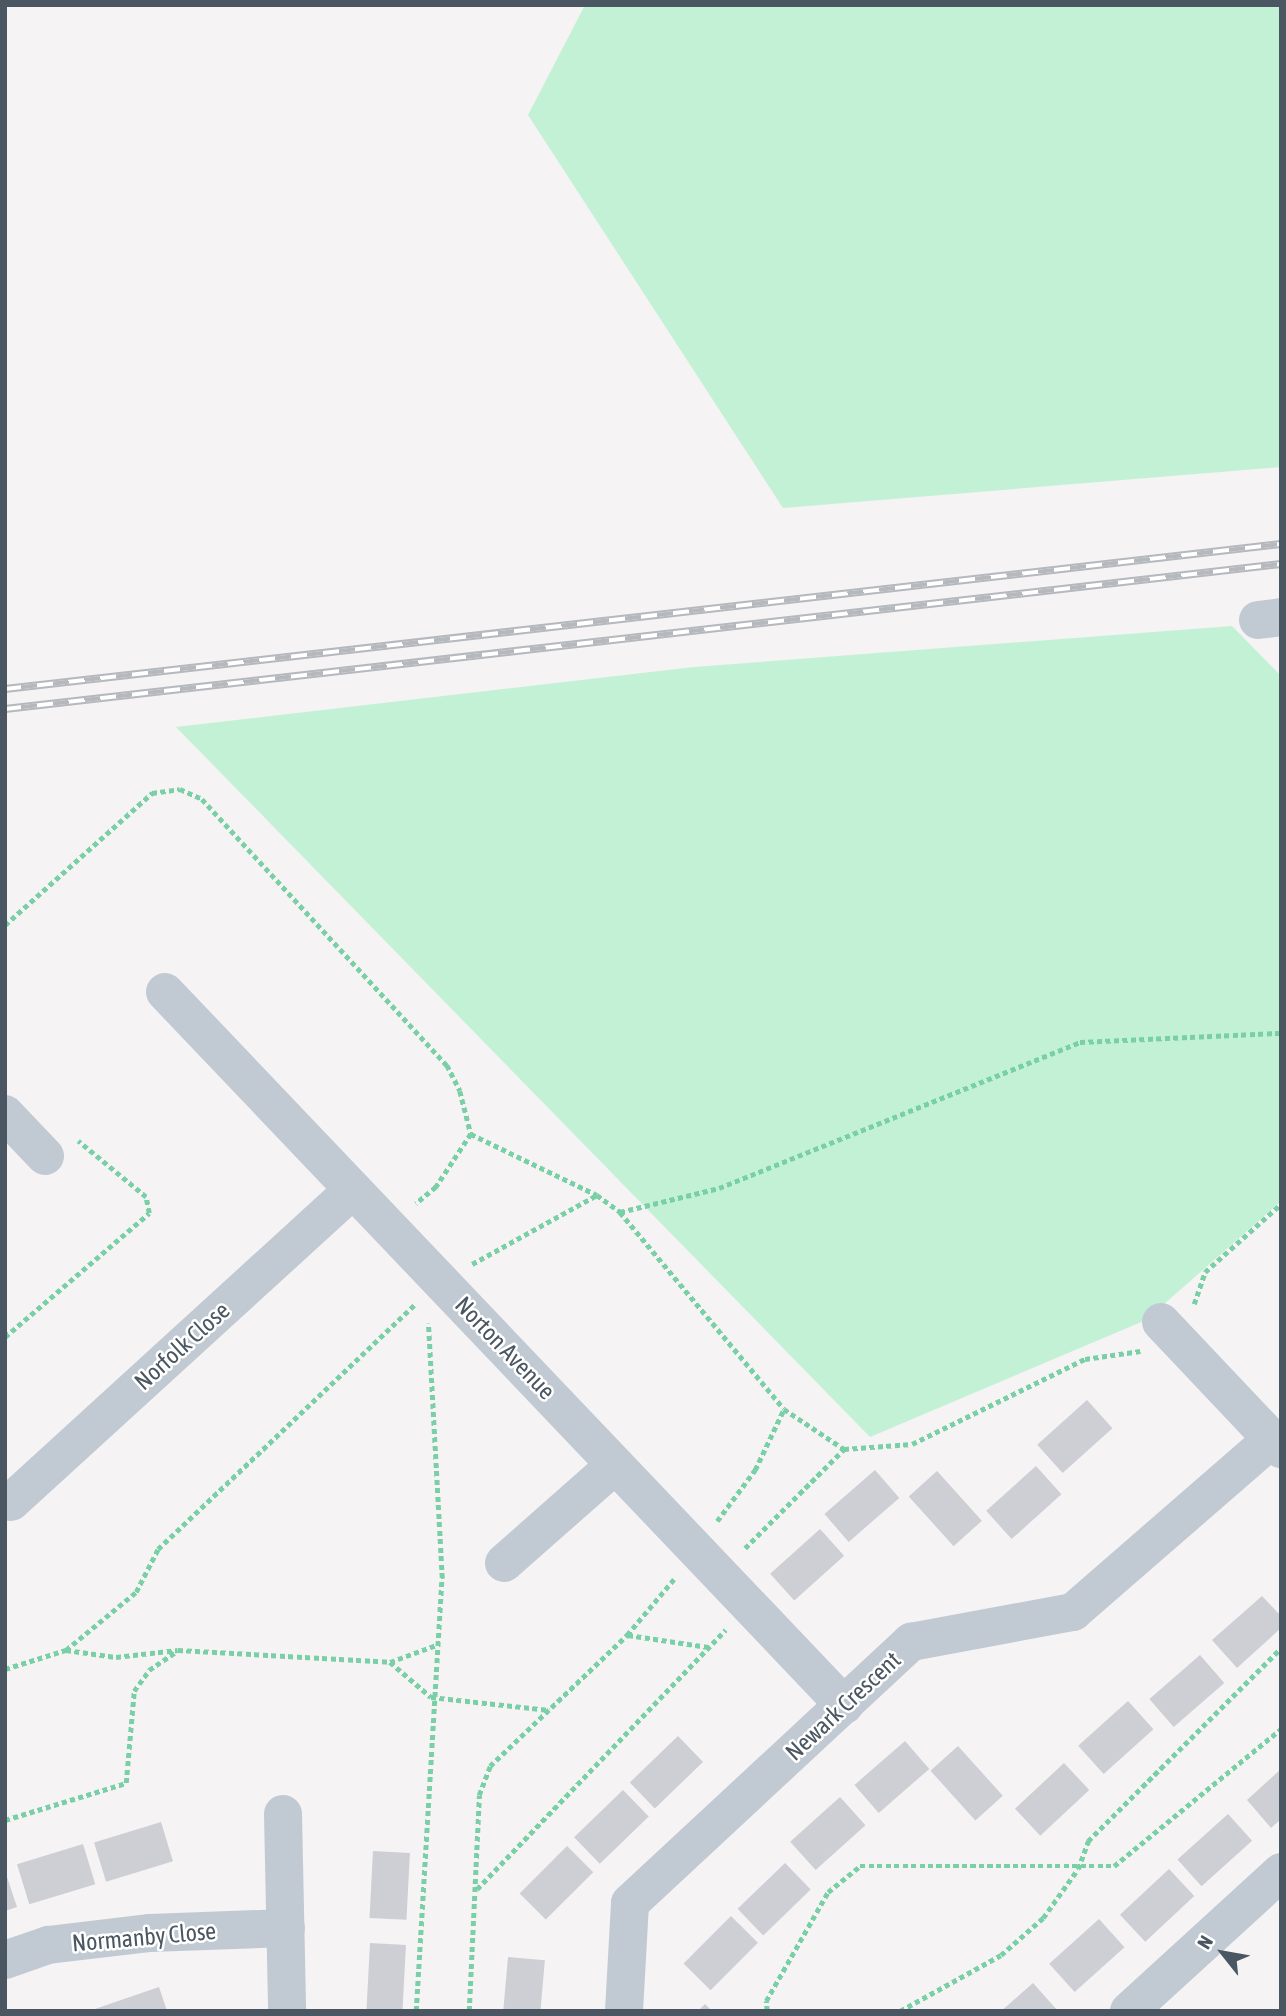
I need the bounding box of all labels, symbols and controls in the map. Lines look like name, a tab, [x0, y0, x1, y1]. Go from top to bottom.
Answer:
street label: Norton Avenue	[449, 1291, 561, 1405]
street label: Norfolk Close	[129, 1296, 235, 1396]
street label: Newark Crescent	[780, 1645, 906, 1767]
street label: Normanby Close	[71, 1916, 217, 1958]
north arrow	[1188, 1918, 1258, 1988]
text: N	[1193, 1932, 1217, 1953]

